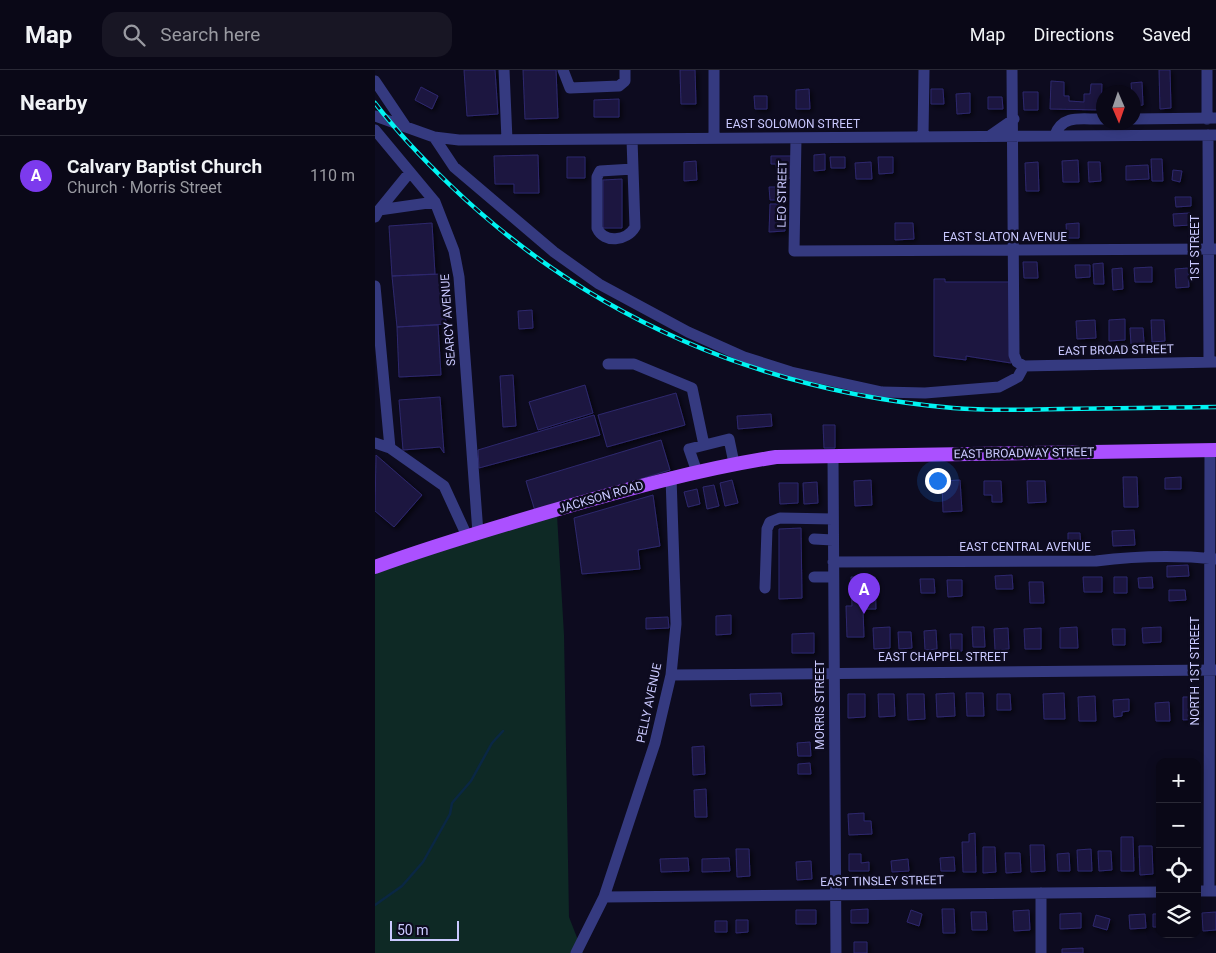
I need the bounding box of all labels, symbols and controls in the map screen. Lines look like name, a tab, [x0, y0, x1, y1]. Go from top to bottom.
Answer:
search box	[102, 12, 452, 57]
text: Map	[25, 21, 72, 49]
icon: search	[120, 21, 148, 49]
text: Search here	[160, 23, 260, 46]
text: Map	[970, 24, 1005, 45]
text: Directions	[1033, 24, 1114, 45]
text: Saved	[1142, 24, 1191, 45]
north arrow	[1096, 85, 1141, 130]
text: Nearby	[20, 91, 87, 115]
street label: EAST SOLOMON STREET	[726, 117, 860, 131]
text: Calvary Baptist Church	[67, 155, 262, 178]
street label: LEO STREET	[774, 160, 790, 228]
text: A	[31, 166, 41, 185]
text: 110 m	[310, 166, 355, 185]
text: Church · Morris Street	[67, 178, 222, 197]
street label: 1ST STREET	[1188, 215, 1202, 281]
street label: EAST SLATON AVENUE	[943, 230, 1067, 244]
street label: SEARCY AVENUE	[438, 273, 458, 366]
street label: EAST BROAD STREET	[1058, 342, 1174, 358]
street label: EAST BROADWAY STREET	[953, 445, 1095, 461]
your location	[925, 468, 951, 494]
street label: JACKSON ROAD	[557, 478, 645, 516]
street label: EAST CENTRAL AVENUE	[959, 540, 1091, 554]
pin: A	[848, 573, 880, 614]
street label: NORTH 1ST STREET	[1188, 617, 1202, 725]
street label: EAST CHAPPEL STREET	[878, 650, 1008, 664]
street label: MORRIS STREET	[813, 660, 827, 750]
street label: PELLY AVENUE	[634, 662, 664, 744]
map controls	[1156, 758, 1201, 938]
button: +	[1156, 758, 1201, 803]
button: −	[1156, 803, 1201, 848]
button: locate	[1156, 848, 1201, 893]
street label: EAST TINSLEY STREET	[820, 873, 944, 889]
button: layers	[1156, 893, 1201, 938]
scale bar	[390, 918, 459, 941]
text: 50 m	[397, 922, 429, 938]

